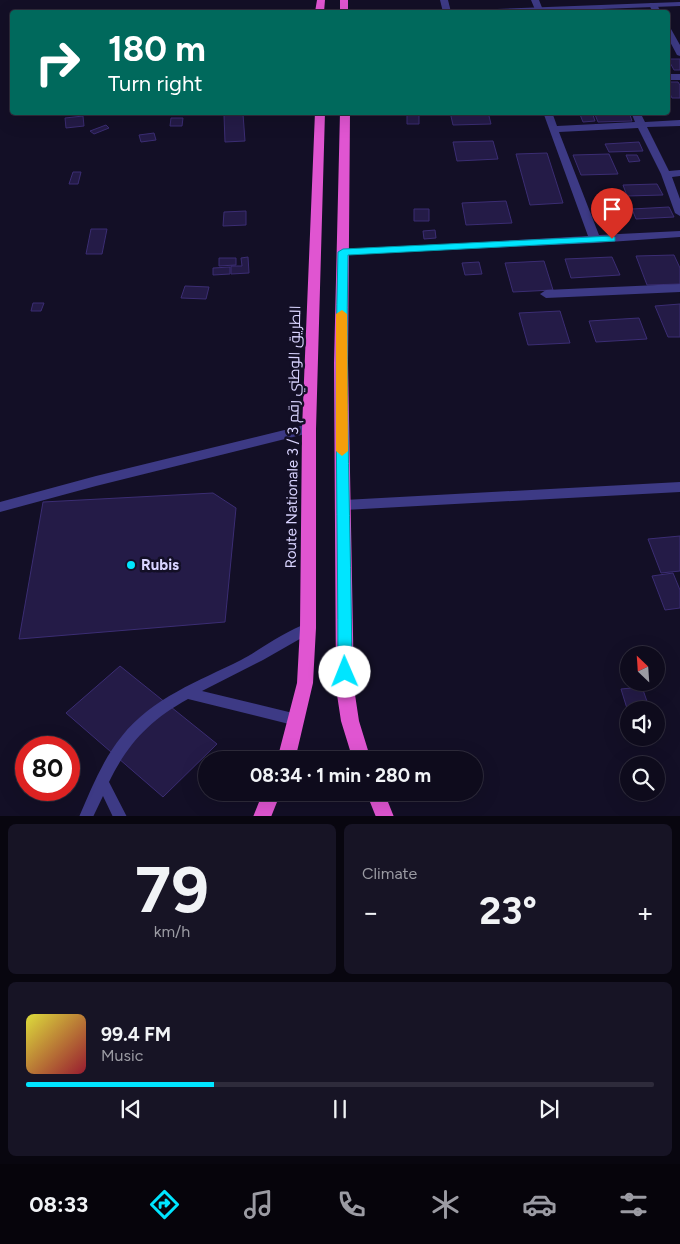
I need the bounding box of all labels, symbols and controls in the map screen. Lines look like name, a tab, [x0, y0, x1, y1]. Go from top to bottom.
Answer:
text: 180 m	[108, 28, 206, 70]
icon: right	[25, 30, 90, 95]
text: Turn right	[108, 70, 203, 97]
pin	[591, 188, 633, 239]
icon: arrive	[598, 195, 626, 223]
street label: Route Nationale 3 / الطريق الوطني رقم 3	[282, 305, 307, 569]
place label: Rubis	[141, 556, 179, 574]
marker: Rubis	[125, 559, 137, 571]
position arrow	[318, 645, 370, 697]
north arrow	[620, 646, 665, 691]
map controls	[620, 646, 665, 801]
button: sound	[620, 701, 665, 746]
speed limit sign: 80	[15, 736, 80, 801]
button: search	[620, 756, 665, 801]
text: 08:34 · 1 min · 280 m	[250, 764, 431, 787]
text: 79	[135, 850, 209, 928]
text: Climate	[362, 864, 417, 883]
text: 23°	[479, 888, 537, 934]
text: −	[362, 895, 379, 929]
text: +	[637, 895, 654, 929]
text: km/h	[154, 922, 190, 941]
text: 99.4 FM	[101, 1023, 171, 1046]
text: Music	[101, 1046, 143, 1065]
icon: previous	[117, 1095, 145, 1123]
icon: pause	[326, 1095, 354, 1123]
icon: next	[535, 1095, 563, 1123]
icon: directions	[147, 1187, 182, 1222]
icon: music	[241, 1187, 276, 1222]
icon: phone	[334, 1187, 369, 1222]
icon: climate	[428, 1187, 463, 1222]
icon: car	[522, 1187, 557, 1222]
icon: filters	[616, 1187, 651, 1222]
text: 08:33	[29, 1191, 88, 1218]

